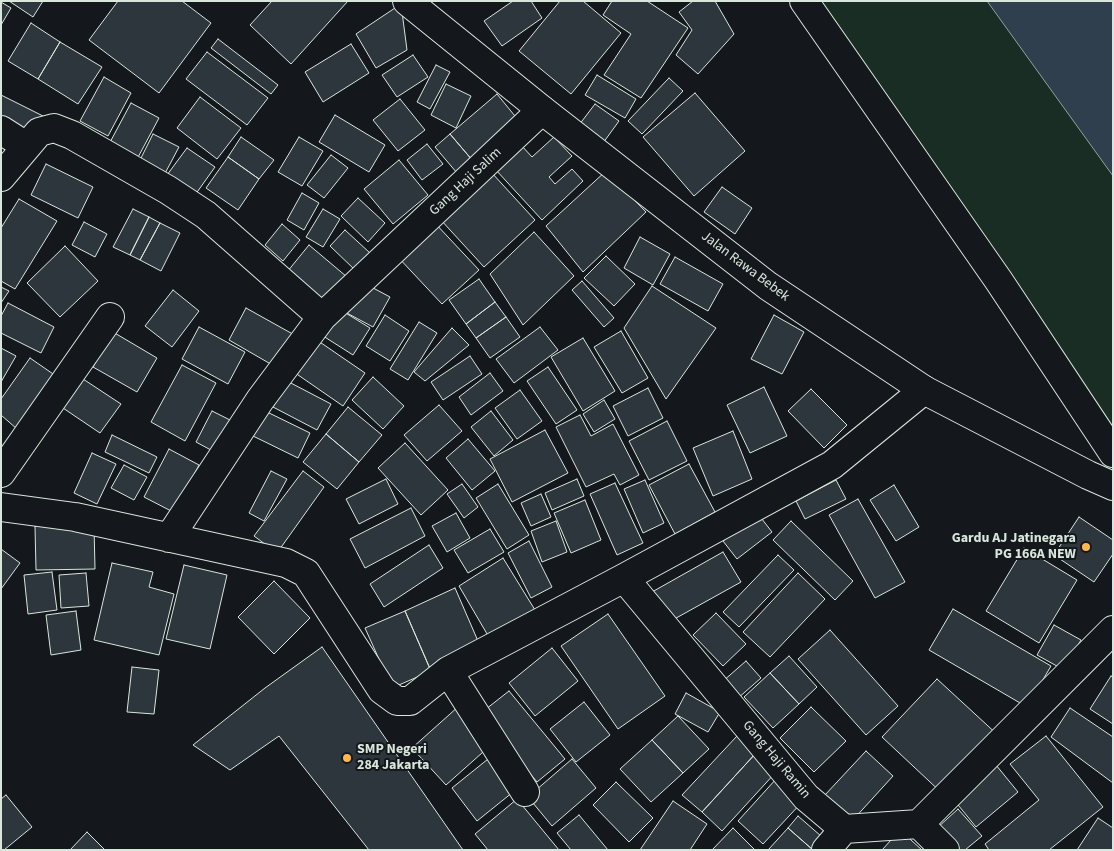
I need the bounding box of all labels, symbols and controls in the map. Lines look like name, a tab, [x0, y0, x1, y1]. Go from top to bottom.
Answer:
street label: Gang Haji Salim	[427, 144, 505, 220]
street label: Jalan Rawa Bebek	[697, 228, 793, 306]
place label: Gardu AJ Jatinegara PG 166A NEW	[952, 531, 1076, 564]
marker: Gardu AJ Jatinegara PG 166A NEW	[1080, 541, 1092, 553]
street label: Gang Haji Ramin	[738, 718, 814, 802]
place label: SMP Negeri 284 Jakarta	[357, 742, 429, 774]
marker: SMP Negeri 284 Jakarta	[341, 752, 353, 764]

